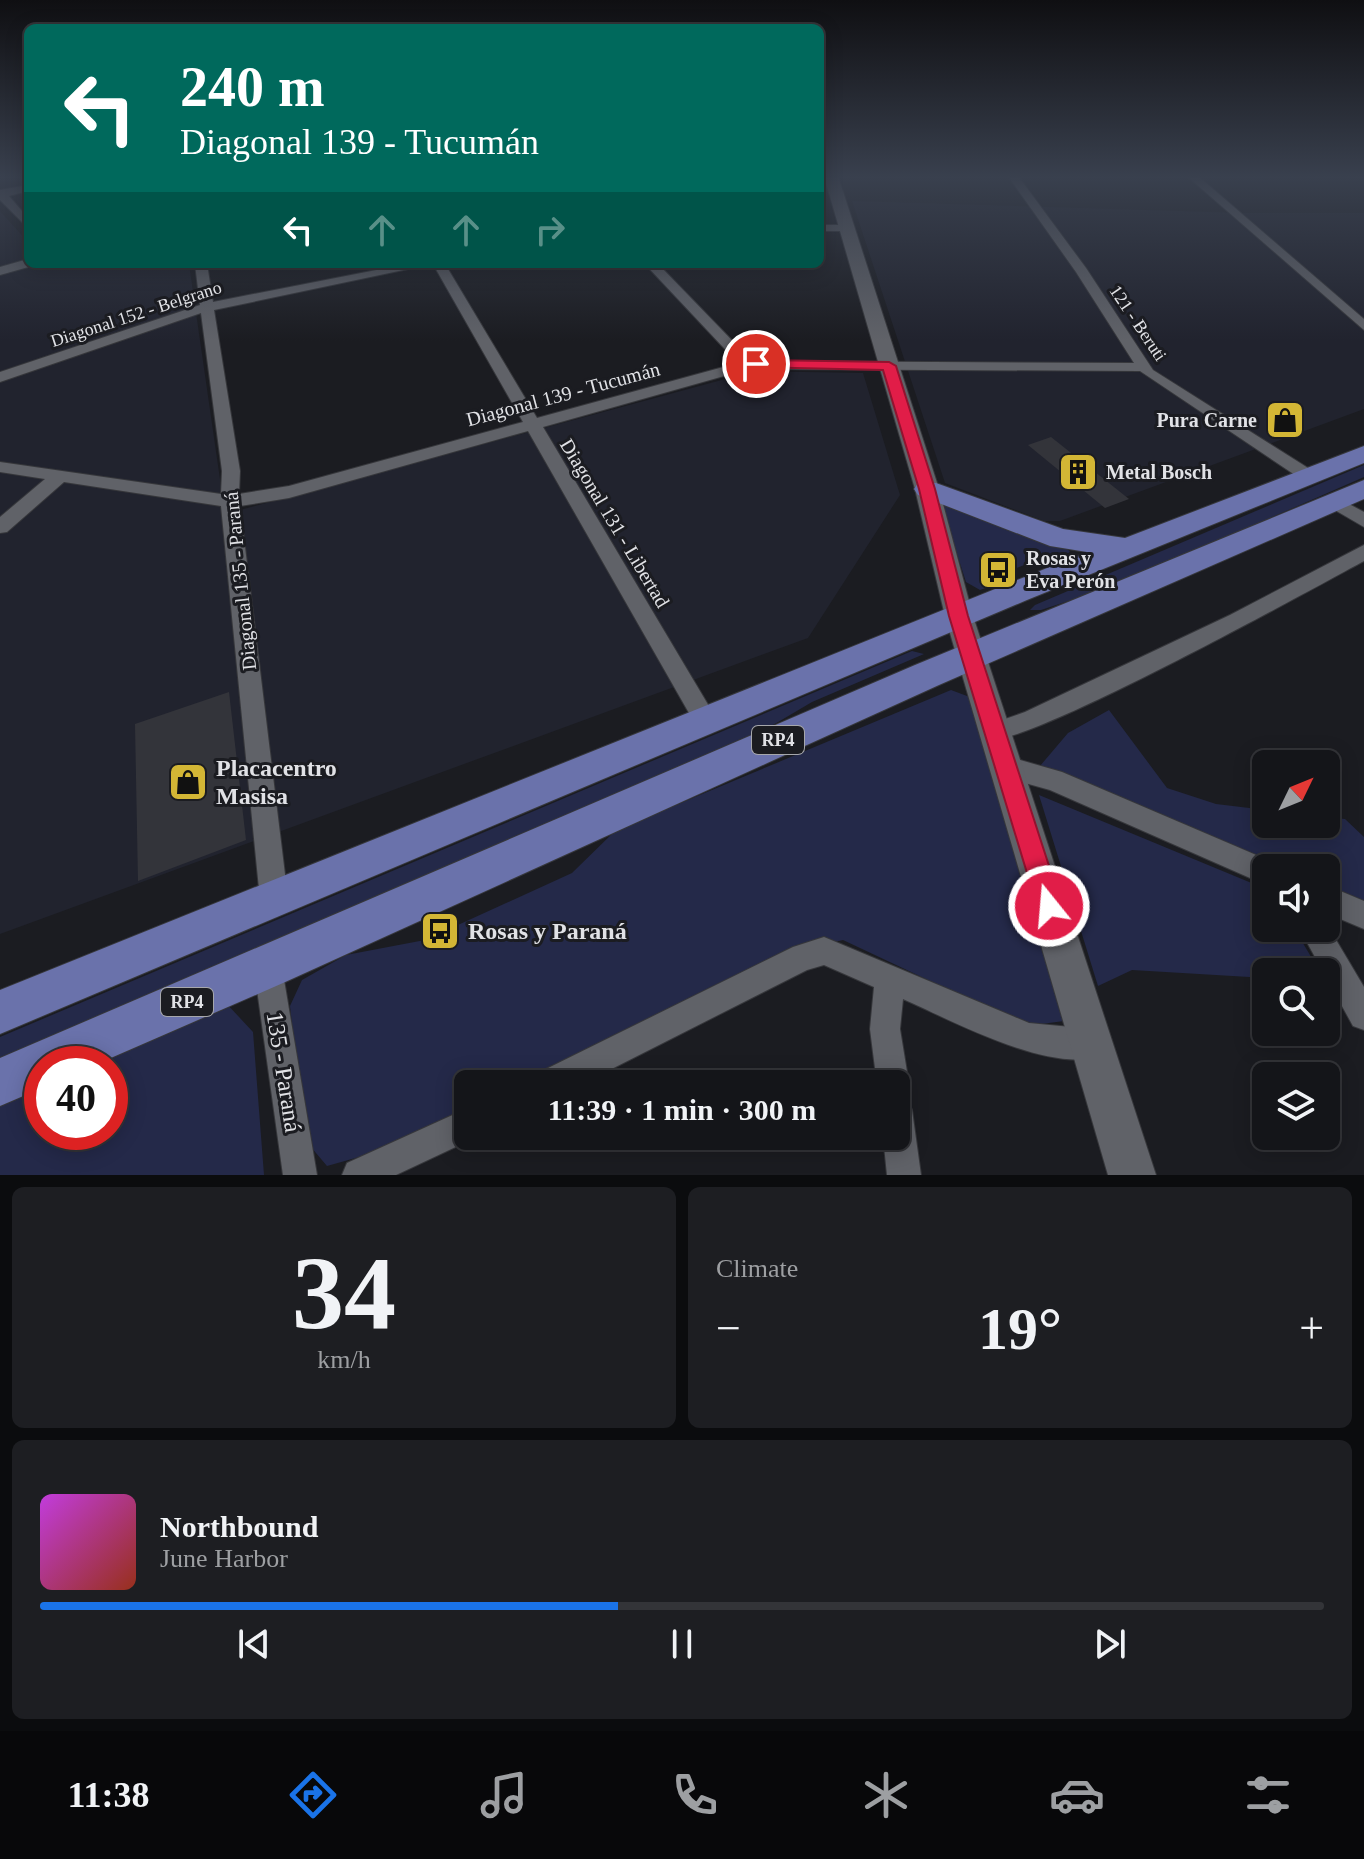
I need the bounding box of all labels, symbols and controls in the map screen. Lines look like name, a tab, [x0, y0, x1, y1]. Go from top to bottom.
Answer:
icon: left	[48, 56, 152, 160]
text: 240 m	[180, 56, 325, 118]
text: Diagonal 139 - Tucumán	[180, 122, 539, 162]
icon: left	[276, 208, 320, 252]
icon: ahead	[360, 208, 404, 252]
icon: ahead	[444, 208, 488, 252]
icon: right	[528, 208, 572, 252]
street label: Diagonal 152 - Belgrano	[48, 277, 224, 351]
street label: 121 - Beruti	[1105, 281, 1171, 365]
pin	[722, 330, 790, 398]
icon: arrive	[734, 342, 778, 386]
street label: Diagonal 139 - Tucumán	[464, 358, 662, 431]
shop icon: Pura Carne	[1264, 399, 1306, 441]
place label: Pura Carne	[1156, 409, 1257, 431]
street label: Diagonal 131 - Libertad	[555, 435, 674, 612]
building icon: Metal Bosch	[1057, 451, 1099, 493]
place label: Metal Bosch	[1106, 461, 1212, 483]
street label: Diagonal 135 - Paraná	[220, 490, 261, 671]
place label: Rosas y Eva Perón	[1026, 547, 1115, 592]
bus stop icon: Rosas y Eva Perón	[977, 549, 1019, 591]
road number: RP4	[752, 726, 804, 754]
north arrow	[1252, 750, 1340, 838]
map controls	[1252, 750, 1340, 1150]
place label: Placacentro Masisa	[216, 755, 337, 809]
shop icon: Placacentro Masisa	[167, 761, 209, 803]
button: sound	[1252, 854, 1340, 942]
position arrow	[1007, 864, 1091, 948]
bus stop icon: Rosas y Paraná	[419, 910, 461, 952]
place label: Rosas y Paraná	[468, 918, 627, 944]
button: search	[1252, 958, 1340, 1046]
road number: RP4	[161, 988, 213, 1016]
street label: 135 - Paraná	[262, 1010, 306, 1134]
speed limit sign: 40	[24, 1046, 128, 1150]
button: layers	[1252, 1062, 1340, 1150]
text: 11:39 · 1 min · 300 m	[548, 1093, 816, 1126]
text: 34	[292, 1235, 396, 1350]
text: Climate	[716, 1254, 798, 1283]
text: 19°	[978, 1296, 1062, 1362]
text: −	[716, 1304, 741, 1353]
text: +	[1299, 1304, 1324, 1353]
text: km/h	[317, 1345, 371, 1374]
text: Northbound	[160, 1510, 318, 1543]
text: June Harbor	[160, 1544, 288, 1573]
icon: previous	[232, 1622, 276, 1666]
icon: pause	[660, 1622, 704, 1666]
icon: next	[1088, 1622, 1132, 1666]
icon: directions	[285, 1767, 341, 1823]
icon: music	[476, 1767, 532, 1823]
icon: phone	[667, 1767, 723, 1823]
icon: climate	[858, 1767, 914, 1823]
icon: car	[1049, 1767, 1105, 1823]
icon: filters	[1240, 1767, 1296, 1823]
text: 11:38	[68, 1775, 150, 1815]

